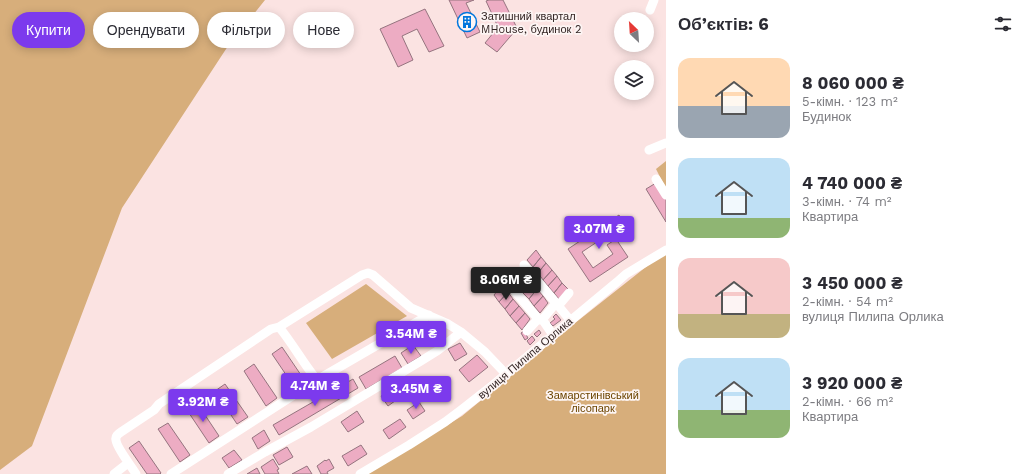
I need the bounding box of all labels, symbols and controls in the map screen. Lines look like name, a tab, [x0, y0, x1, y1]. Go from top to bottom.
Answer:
place label: Затишний квартал MHouse, будинок 2	[481, 10, 582, 36]
building icon: Затишний квартал MHouse, будинок 2	[456, 11, 478, 33]
chip: Купити	[12, 12, 85, 48]
chip: Орендувати	[93, 12, 199, 48]
chip: Фільтри	[207, 12, 285, 48]
chip: Нове	[293, 12, 354, 48]
north arrow	[614, 12, 654, 52]
map controls	[614, 12, 654, 100]
icon: filters	[992, 13, 1014, 35]
text: Об’єктів: 6	[678, 14, 769, 34]
button: layers	[614, 60, 654, 100]
text: 8 060 000 ₴	[802, 73, 904, 93]
icon: home	[710, 74, 758, 122]
text: 5-кімн. · 123 m²	[802, 94, 898, 109]
text: Будинок	[802, 109, 851, 124]
text: 4 740 000 ₴	[802, 173, 902, 193]
icon: home	[710, 174, 758, 222]
text: 3-кімн. · 74 m²	[802, 194, 892, 209]
text: Квартира	[802, 209, 858, 224]
pin: 3.07M ₴	[562, 216, 636, 250]
text: 3.07M ₴	[573, 221, 625, 236]
pin: 8.06M ₴	[469, 267, 543, 301]
text: 8.06M ₴	[480, 272, 532, 287]
text: 3 450 000 ₴	[802, 273, 903, 293]
icon: home	[710, 274, 758, 322]
text: 2-кімн. · 54 m²	[802, 294, 893, 309]
text: вулиця Пилипа Орлика	[802, 309, 944, 324]
street label: вулиця Пилипа Орлика	[475, 314, 576, 402]
pin: 3.54M ₴	[374, 321, 448, 355]
text: 3.54M ₴	[385, 326, 437, 341]
pin: 4.74M ₴	[278, 373, 352, 407]
text: 3 920 000 ₴	[802, 373, 902, 393]
icon: home	[710, 374, 758, 422]
pin: 3.45M ₴	[379, 376, 453, 410]
text: 4.74M ₴	[290, 378, 340, 393]
text: 3.45M ₴	[390, 381, 442, 396]
pin: 3.92M ₴	[166, 389, 240, 423]
park label: Замарстинівський лісопарк	[547, 389, 639, 415]
text: 3.92M ₴	[177, 394, 229, 409]
text: 2-кімн. · 66 m²	[802, 394, 893, 409]
text: Квартира	[802, 409, 858, 424]

